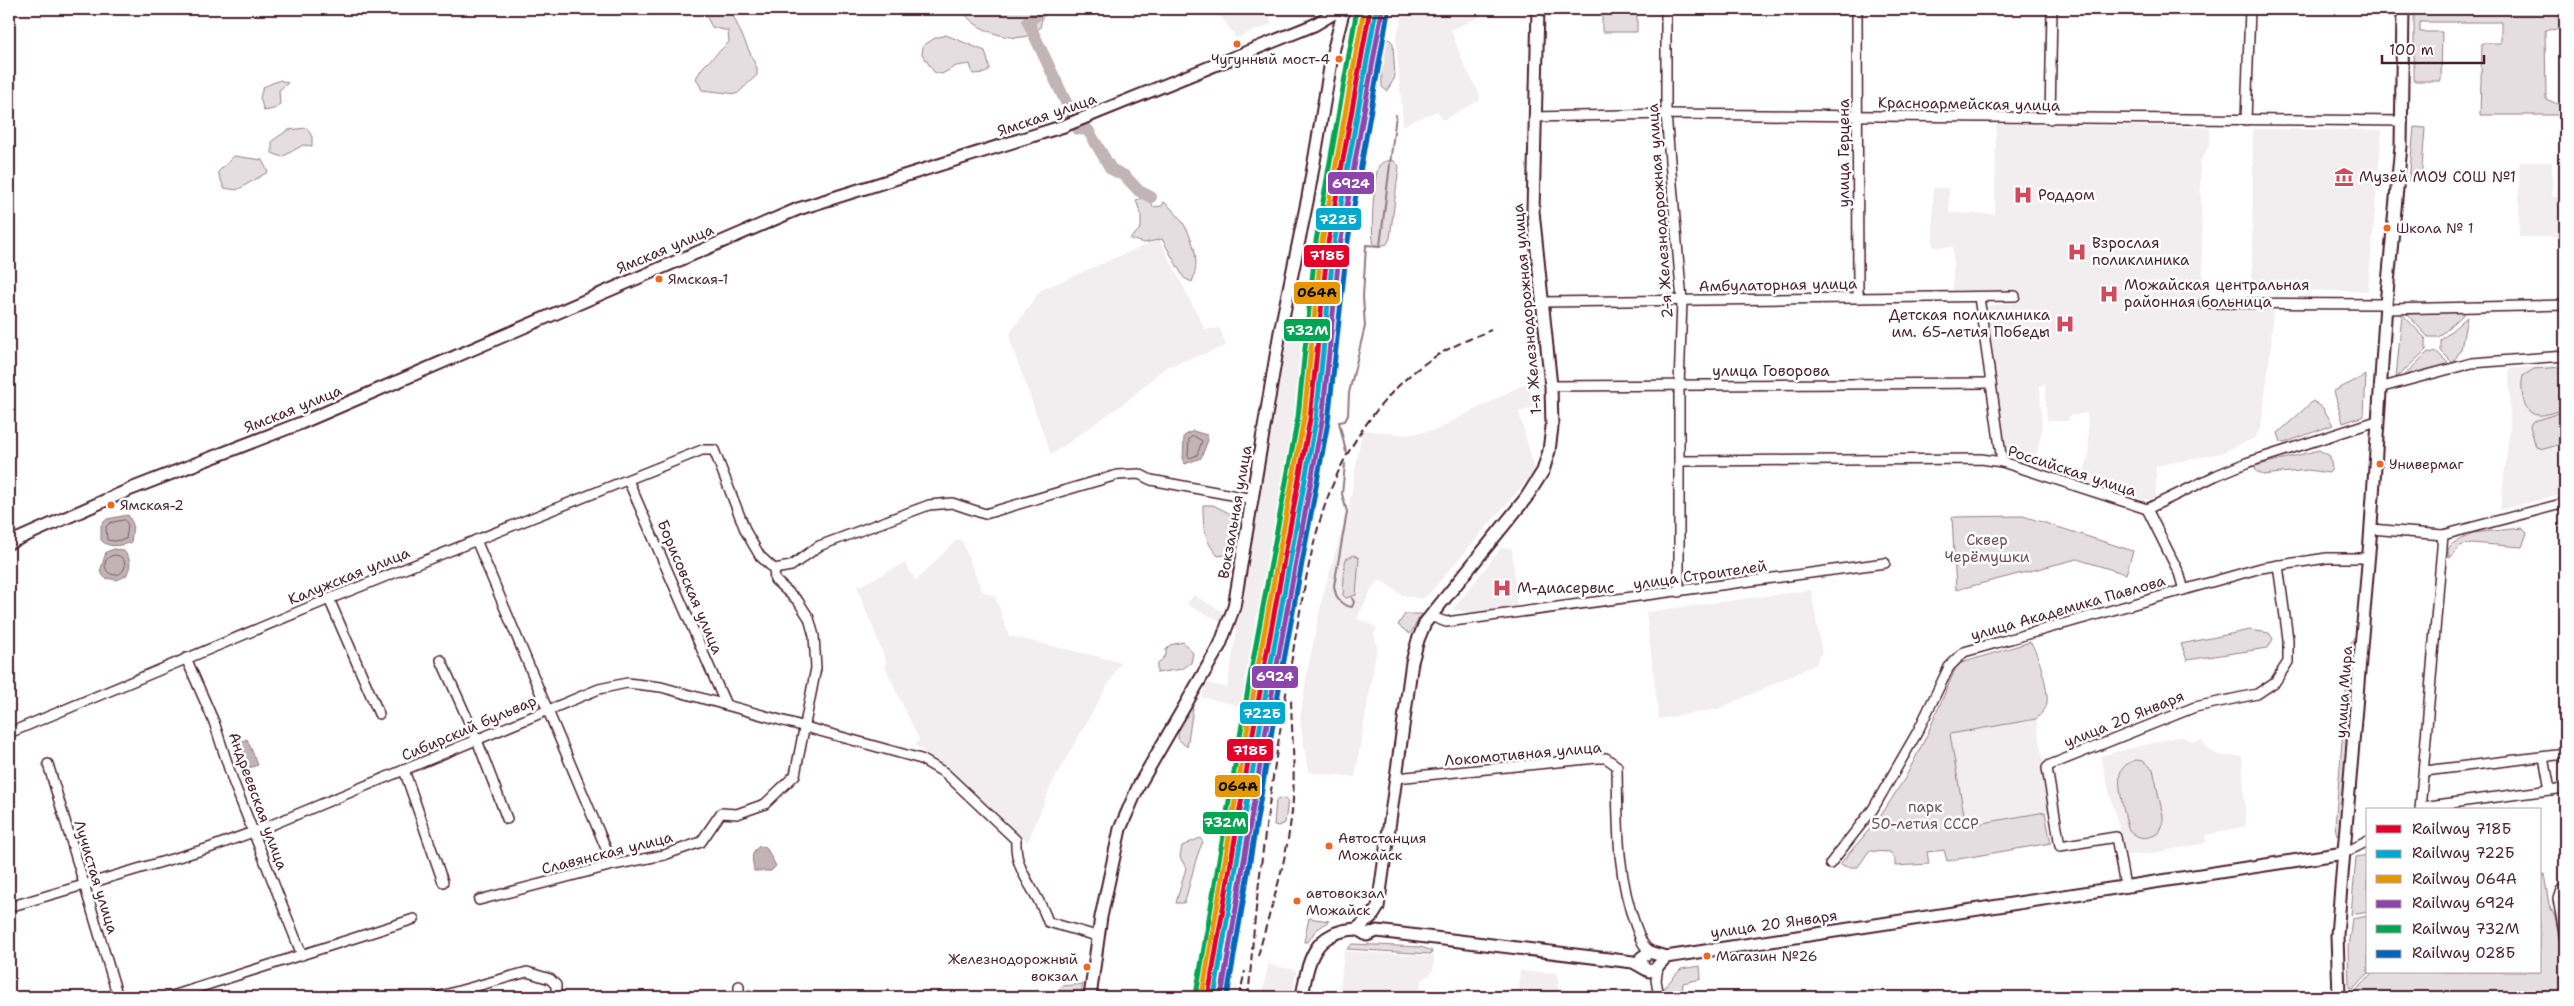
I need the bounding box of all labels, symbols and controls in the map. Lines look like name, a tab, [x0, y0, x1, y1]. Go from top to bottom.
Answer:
scale bar	[2382, 32, 2484, 64]
unlabelled marker	[1232, 39, 1242, 49]
text: 100 m	[2389, 40, 2434, 60]
place label: Чугунный мост-4	[1211, 50, 1330, 68]
marker: Чугунный мост-4	[1334, 54, 1344, 64]
street label: Ямская улица	[995, 88, 1100, 141]
street label: Красноармейская улица	[1878, 92, 2061, 116]
street label: улица Герцена	[1834, 98, 1854, 207]
street label: 2-я Железнодорожная улица	[1642, 102, 1677, 319]
museum icon: Музей МОУ СОШ №1	[2333, 166, 2355, 188]
place label: Музей МОУ СОШ №1	[2359, 167, 2516, 187]
line badge: 6924	[1327, 171, 1375, 195]
text: 6924	[1332, 174, 1370, 192]
hospital icon: Роддом	[2012, 184, 2034, 206]
place label: Роддом	[2038, 185, 2095, 205]
street label: 1-я Железнодорожная улица	[1508, 202, 1546, 415]
line badge: 722Б	[1315, 207, 1362, 231]
text: 722Б	[1319, 210, 1357, 228]
street label: Ямская улица	[613, 219, 717, 278]
place label: Школа № 1	[2396, 219, 2474, 237]
marker: Школа № 1	[2382, 223, 2392, 233]
place label: Взрослая поликлиника	[2092, 233, 2190, 270]
hospital icon: Взрослая поликлиника	[2066, 241, 2088, 263]
line badge: 718Б	[1303, 244, 1350, 268]
text: 718Б	[1310, 246, 1344, 264]
place label: Ямская-1	[668, 270, 728, 288]
marker: Ямская-1	[654, 274, 664, 284]
street label: Амбулаторная улица	[1698, 274, 1858, 296]
place label: Можайская центральная районная больница	[2124, 275, 2310, 312]
line badge: 064А	[1293, 281, 1341, 305]
text: 064А	[1297, 283, 1337, 301]
hospital icon: Можайская центральная районная больница	[2098, 283, 2120, 305]
place label: Детская поликлиника им. 65-летия Победы	[1889, 305, 2051, 342]
hospital icon: Детская поликлиника им. 65-летия Победы	[2054, 313, 2076, 335]
line badge: 732М	[1283, 318, 1331, 342]
text: 732М	[1286, 321, 1328, 339]
street label: улица Говорова	[1712, 361, 1830, 381]
street label: Ямская улица	[241, 380, 345, 438]
street label: Российская улица	[2005, 441, 2139, 501]
street label: Вокзальная улица	[1213, 443, 1257, 580]
place label: Универмаг	[2389, 455, 2464, 473]
marker: Универмаг	[2375, 459, 2385, 469]
place label: Ямская-2	[120, 496, 184, 514]
marker: Ямская-2	[106, 500, 116, 510]
street label: Борисовская улица	[653, 517, 728, 658]
park label: Сквер Черёмушки	[1944, 530, 2030, 567]
street label: Калужская улица	[285, 542, 413, 610]
street label: улица Строителей	[1632, 556, 1768, 594]
street label: улица Академика Павлова	[1968, 570, 2168, 645]
hospital icon: М-диасервис	[1491, 577, 1513, 599]
place label: М-диасервис	[1517, 578, 1615, 598]
street label: улица Мира	[2331, 645, 2357, 739]
line badge: 6924	[1251, 665, 1299, 689]
text: 6924	[1256, 667, 1294, 685]
street label: улица 20 Января	[2061, 686, 2187, 752]
street label: Сибирский бульвар	[398, 690, 540, 766]
line badge: 722Б	[1239, 701, 1286, 725]
text: 722Б	[1243, 704, 1281, 722]
street label: Андреевская улица	[224, 729, 292, 873]
street label: Локомотивная улица	[1444, 737, 1603, 771]
line badge: 718Б	[1226, 738, 1274, 762]
text: 718Б	[1233, 741, 1267, 759]
line badge: 064А	[1214, 774, 1261, 798]
text: 064А	[1218, 777, 1258, 795]
park label: парк 50-летия СССР	[1871, 797, 1979, 834]
legend	[2366, 808, 2542, 974]
line badge: 732М	[1202, 811, 1249, 835]
text: 732М	[1204, 813, 1246, 831]
street label: Лучистая улица	[69, 818, 123, 937]
text: Railway 718Б	[2412, 819, 2512, 839]
street label: Славянская улица	[539, 827, 675, 879]
place label: Автостанция Можайск	[1338, 829, 1427, 864]
marker: Автостанция Можайск	[1324, 841, 1334, 851]
text: Railway 722Б	[2412, 843, 2515, 863]
text: Railway 064А	[2412, 869, 2517, 889]
place label: автовокзал Можайск	[1306, 884, 1385, 919]
text: Railway 6924	[2412, 893, 2514, 913]
marker: автовокзал Можайск	[1292, 896, 1302, 906]
street label: улица 20 Января	[1709, 905, 1839, 943]
text: Railway 732М	[2412, 919, 2520, 939]
text: Railway 028Б	[2412, 943, 2515, 963]
place label: Магазин №26	[1716, 947, 1817, 965]
place label: Железнодорожный вокзал	[948, 950, 1078, 985]
marker: Магазин №26	[1702, 951, 1712, 961]
marker: Железнодорожный вокзал	[1082, 962, 1092, 972]

